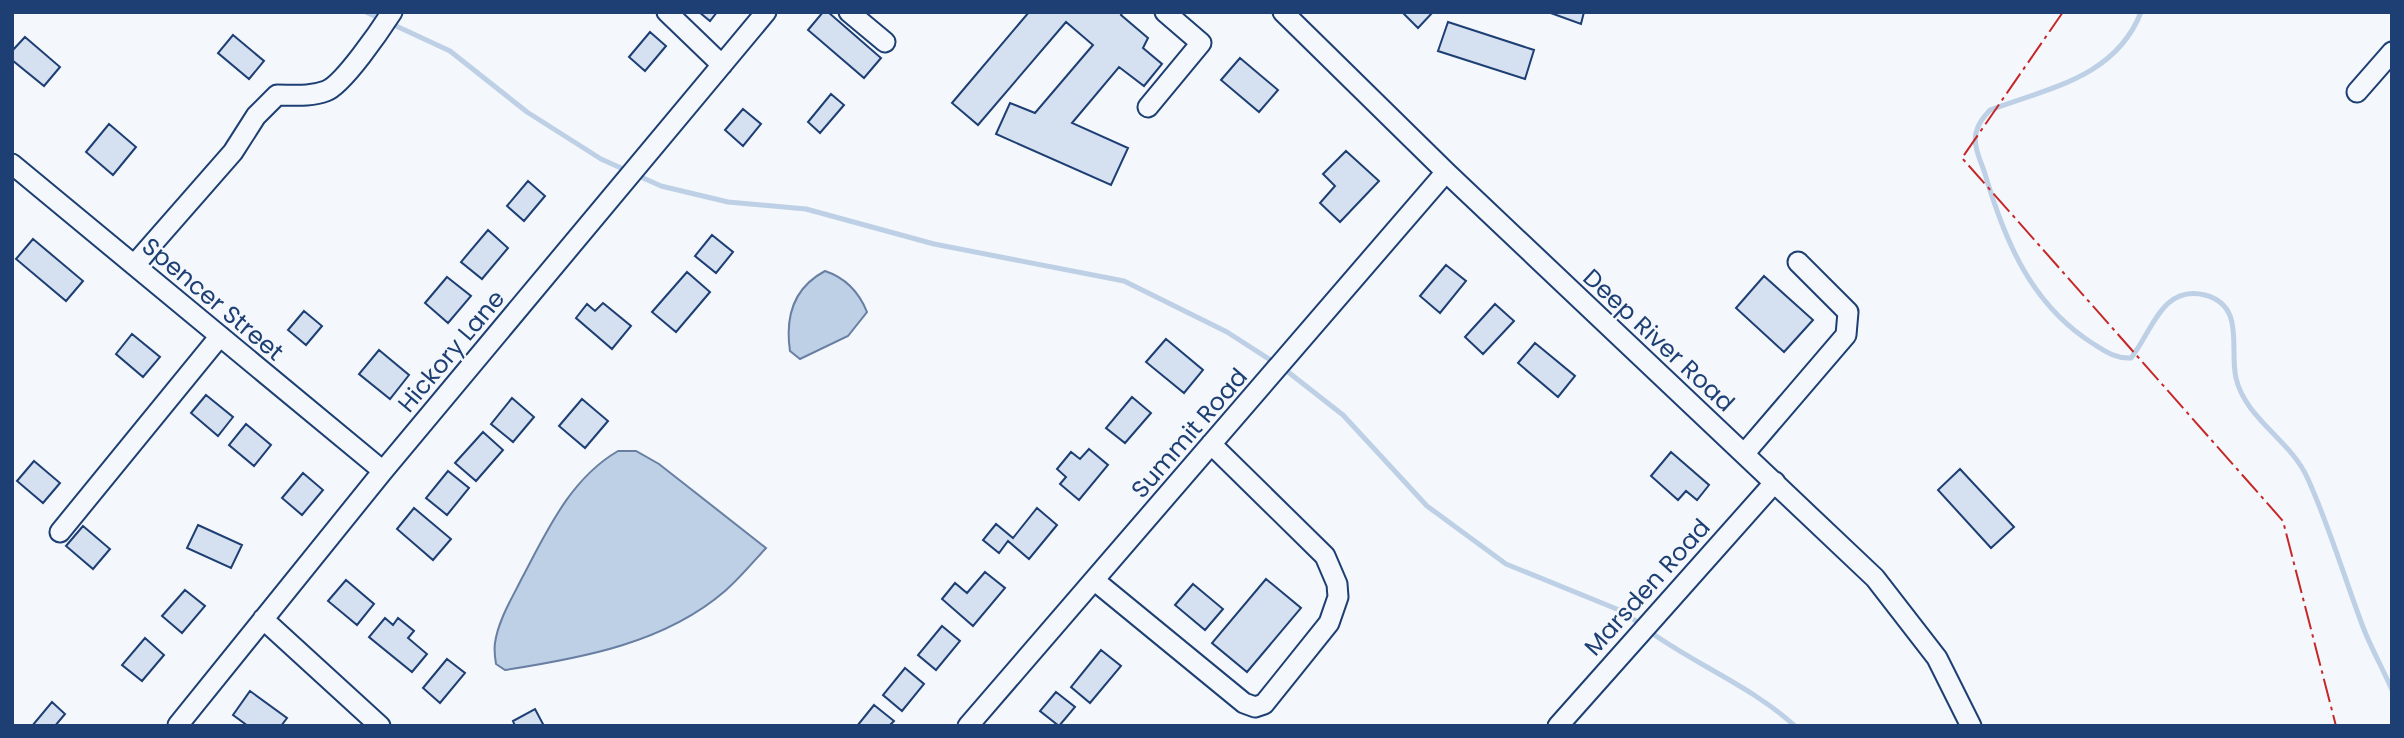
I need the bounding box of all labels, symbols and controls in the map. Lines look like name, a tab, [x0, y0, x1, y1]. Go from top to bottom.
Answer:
street label: Spencer Street	[135, 230, 291, 368]
street label: Deep River Road	[1576, 261, 1742, 419]
street label: Hickory Lane	[390, 283, 512, 419]
street label: Summit Road	[1123, 361, 1255, 505]
street label: Marsden Road	[1577, 511, 1717, 663]

